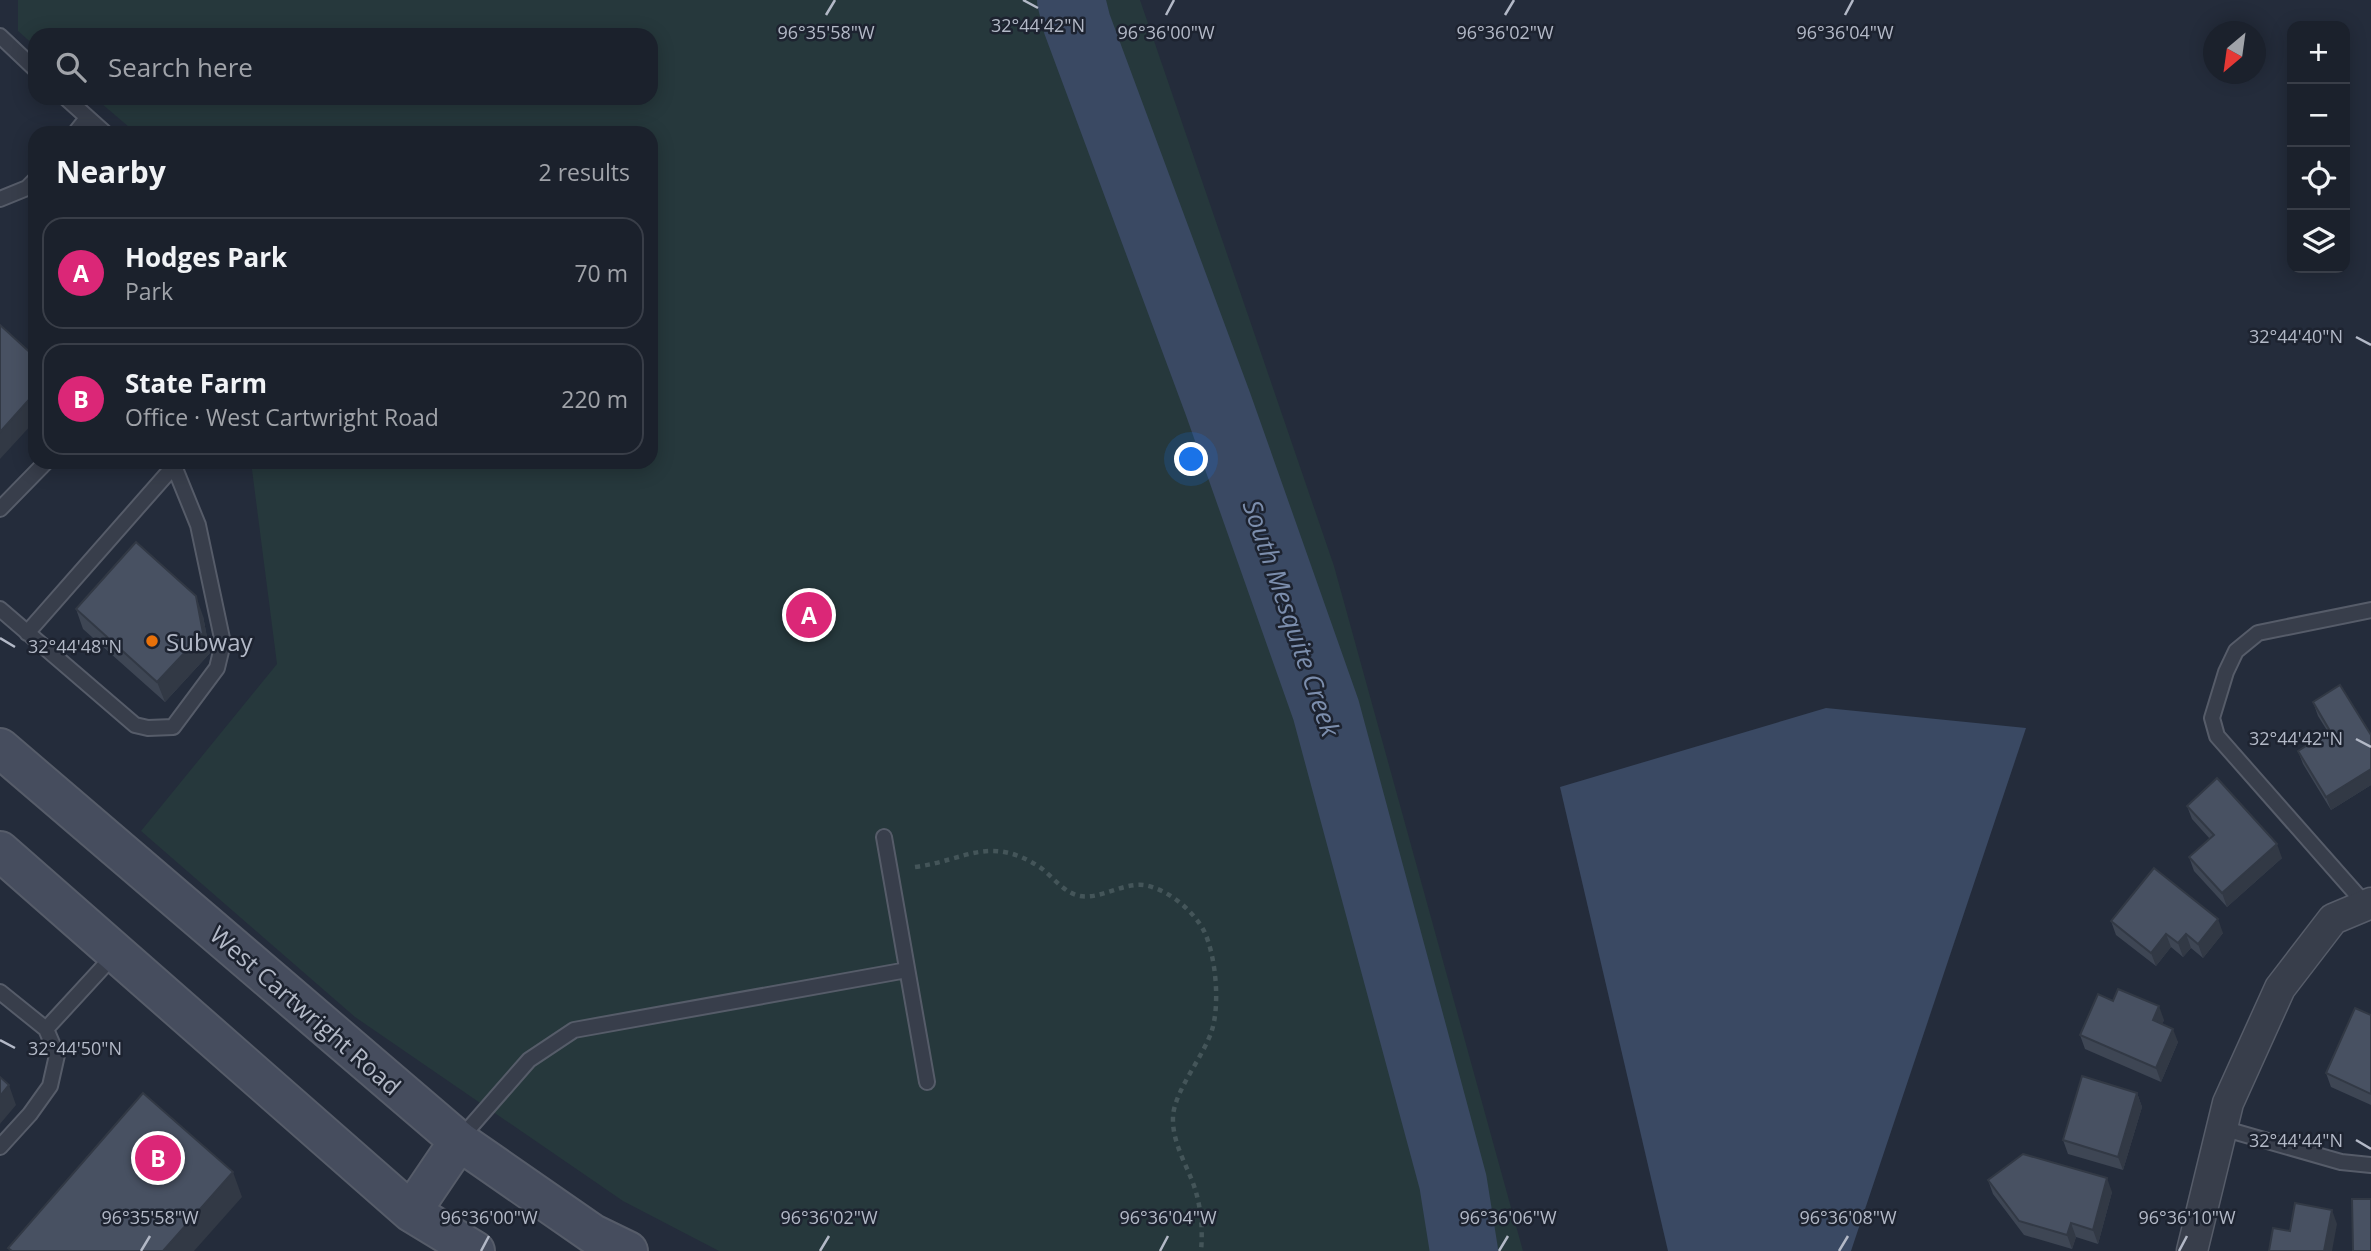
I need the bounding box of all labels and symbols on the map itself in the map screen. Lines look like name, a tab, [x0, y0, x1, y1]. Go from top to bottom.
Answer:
text: 32°44'42"N	[991, 13, 1085, 37]
text: 96°35'58"W	[777, 20, 875, 44]
text: 96°36'00"W	[1117, 20, 1215, 44]
text: 96°36'02"W	[1456, 20, 1554, 44]
text: 96°36'04"W	[1796, 20, 1894, 44]
north arrow	[2203, 21, 2266, 84]
text: 32°44'40"N	[2249, 324, 2343, 348]
your location	[1174, 442, 1208, 476]
water label: South Mesquite Creek	[1235, 495, 1350, 742]
pin: A	[786, 589, 832, 641]
place label: Subway	[166, 625, 253, 658]
marker: Subway	[144, 633, 160, 649]
text: 32°44'48"N	[28, 634, 122, 658]
text: 32°44'42"N	[2249, 726, 2343, 750]
street label: West Cartwright Road	[203, 918, 409, 1102]
text: 32°44'50"N	[28, 1036, 122, 1060]
text: 32°44'44"N	[2249, 1128, 2343, 1152]
pin: B	[135, 1132, 181, 1184]
text: 96°35'58"W	[101, 1205, 199, 1229]
text: 96°36'00"W	[440, 1205, 538, 1229]
text: 96°36'02"W	[780, 1205, 878, 1229]
text: 96°36'04"W	[1119, 1205, 1217, 1229]
text: 96°36'06"W	[1459, 1205, 1557, 1229]
text: 96°36'08"W	[1799, 1205, 1897, 1229]
text: 96°36'10"W	[2138, 1205, 2236, 1229]

